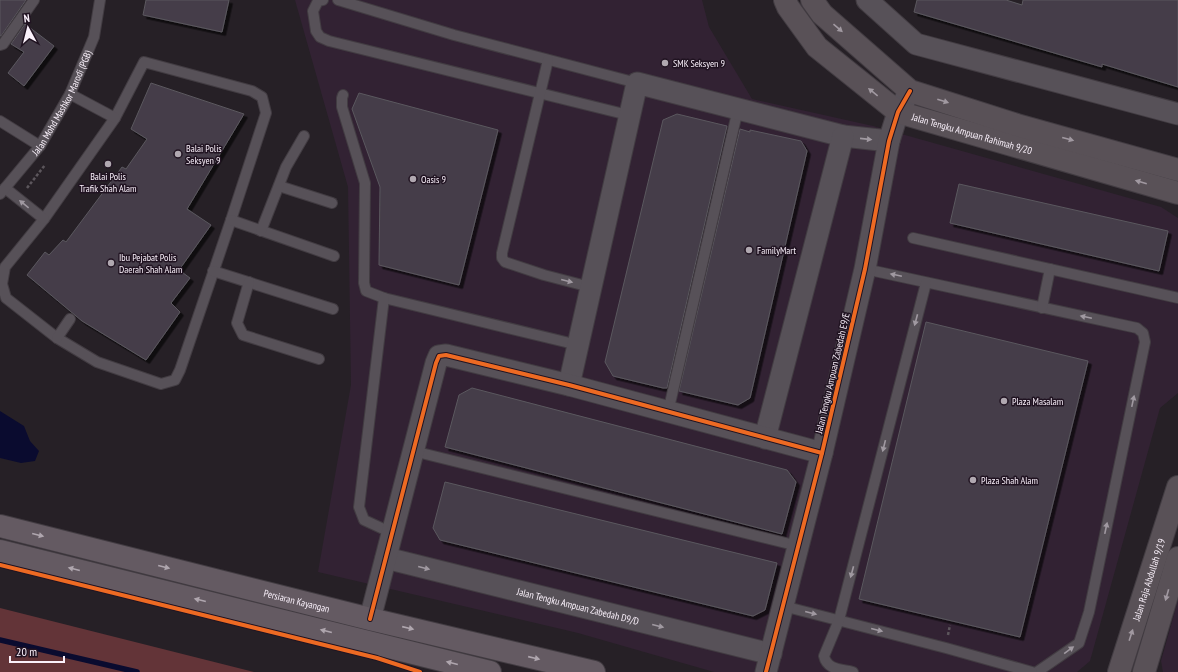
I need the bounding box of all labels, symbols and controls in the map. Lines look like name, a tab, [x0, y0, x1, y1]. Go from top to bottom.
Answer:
north arrow	[8, 8, 48, 48]
text: N	[23, 11, 31, 25]
one-way arrow	[833, 24, 844, 33]
street label: Jalan Mohd Mashkor Marodi (PGB)	[28, 48, 95, 159]
place label: SMK Seksyen 9	[673, 57, 725, 70]
marker: SMK Seksyen 9	[660, 58, 670, 68]
one-way arrow	[868, 88, 879, 96]
one-way arrow	[938, 99, 950, 105]
street label: Jalan Tengku Ampuan Rahimah 9/20	[909, 110, 1034, 158]
one-way arrow	[860, 135, 872, 142]
one-way arrow	[1061, 137, 1074, 143]
place label: Balai Polis Seksyen 9	[186, 142, 222, 167]
marker: Balai Polis Seksyen 9	[173, 149, 183, 159]
marker: Balai Polis Trafik Shah Alam	[103, 159, 113, 169]
place label: Balai Polis Trafik Shah Alam	[80, 170, 137, 195]
place label: Oasis 9	[421, 173, 446, 186]
marker: Oasis 9	[408, 174, 418, 184]
one-way arrow	[1134, 179, 1146, 185]
one-way arrow	[19, 199, 30, 208]
place label: FamilyMart	[757, 244, 796, 257]
marker: FamilyMart	[744, 245, 754, 255]
place label: Ibu Pejabat Polis Daerah Shah Alam	[119, 251, 182, 276]
marker: Ibu Pejabat Polis Daerah Shah Alam	[106, 258, 116, 268]
one-way arrow	[889, 272, 902, 278]
one-way arrow	[561, 278, 573, 284]
street label: Jalan Tengku Ampuan Zabedah E9/E	[812, 312, 853, 436]
one-way arrow	[1080, 313, 1092, 319]
one-way arrow	[913, 315, 919, 327]
place label: Plaza Masalam	[1012, 395, 1063, 408]
one-way arrow	[1130, 395, 1136, 407]
marker: Plaza Masalam	[999, 396, 1009, 406]
one-way arrow	[881, 440, 887, 452]
place label: Plaza Shah Alam	[981, 474, 1038, 487]
marker: Plaza Shah Alam	[968, 475, 978, 485]
one-way arrow	[1104, 522, 1110, 534]
one-way arrow	[32, 533, 44, 539]
street label: Jalan Raja Abdullah 9/19	[1129, 537, 1168, 623]
one-way arrow	[158, 565, 170, 571]
one-way arrow	[417, 565, 430, 571]
one-way arrow	[67, 566, 79, 572]
one-way arrow	[848, 566, 854, 578]
street label: Jalan Tengku Ampuan Zabedah D9/D	[515, 585, 640, 628]
street label: Persiaran Kayangan	[262, 587, 331, 616]
one-way arrow	[1164, 590, 1170, 602]
one-way arrow	[194, 597, 206, 603]
one-way arrow	[805, 610, 817, 616]
one-way arrow	[653, 623, 665, 629]
one-way arrow	[402, 626, 414, 632]
one-way arrow	[871, 627, 883, 633]
one-way arrow	[320, 628, 332, 634]
one-way arrow	[1128, 629, 1134, 641]
scale bar	[10, 638, 64, 664]
text: 20 m	[16, 644, 37, 659]
one-way arrow	[1064, 646, 1075, 654]
one-way arrow	[528, 655, 541, 661]
one-way arrow	[446, 659, 458, 665]

